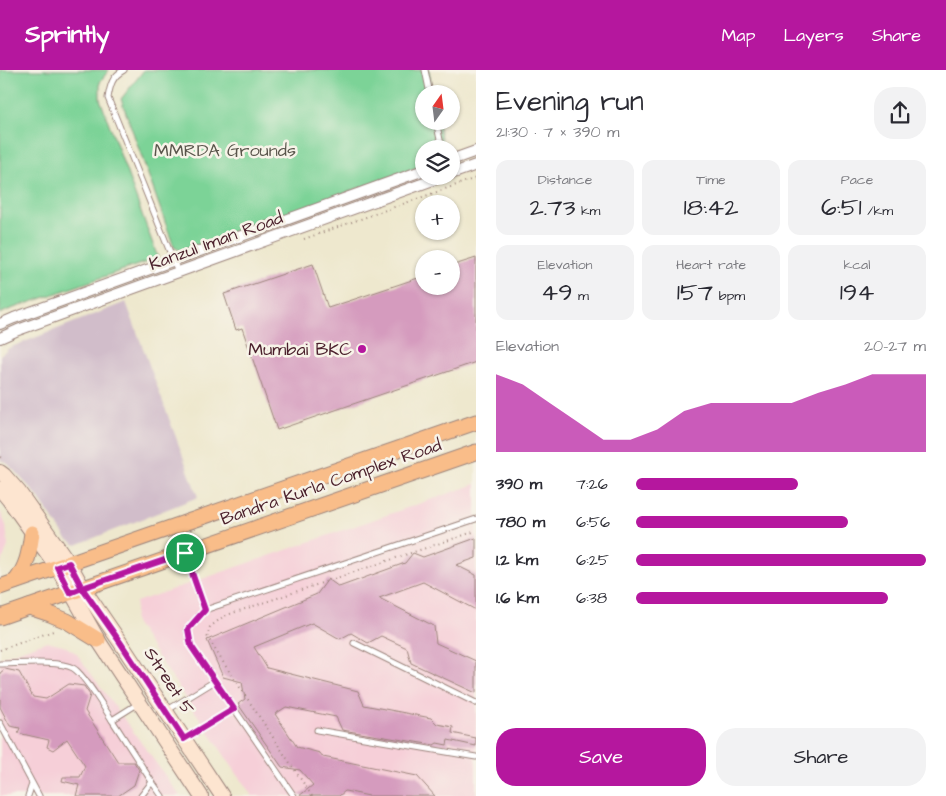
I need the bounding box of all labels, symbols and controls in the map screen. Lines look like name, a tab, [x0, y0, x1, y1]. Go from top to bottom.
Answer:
text: Sprintly	[25, 18, 109, 52]
text: Map	[721, 23, 755, 48]
text: Layers	[783, 23, 844, 48]
text: Share	[872, 23, 921, 48]
text: Evening run	[496, 82, 644, 121]
north arrow	[415, 85, 460, 130]
map controls	[415, 85, 460, 295]
button: share	[874, 87, 926, 139]
text: 21:30 · 7 × 390 m	[496, 121, 620, 143]
park label: MMRDA Grounds	[154, 138, 296, 163]
button: layers	[415, 140, 460, 185]
text: Distance	[538, 170, 592, 190]
text: Time	[696, 170, 726, 190]
text: Pace	[841, 170, 873, 190]
text: 2.73	[529, 190, 575, 225]
text: 18:42	[684, 190, 738, 225]
text: 6:51	[821, 190, 862, 225]
button: +	[415, 195, 460, 240]
text: km	[575, 201, 601, 221]
text: /km	[862, 201, 893, 221]
street label: Kanzul Iman Road	[146, 205, 286, 277]
button: −	[415, 250, 460, 295]
text: Elevation	[537, 255, 593, 275]
text: Heart rate	[676, 255, 746, 275]
text: kcal	[844, 255, 870, 275]
text: 49	[541, 275, 572, 310]
text: 157	[677, 275, 713, 310]
text: 194	[840, 275, 874, 310]
text: m	[572, 286, 589, 306]
text: bpm	[713, 286, 745, 306]
text: Elevation	[496, 335, 559, 357]
text: 20–27 m	[864, 335, 926, 357]
place label: Mumbai BKC	[248, 337, 352, 362]
marker: Mumbai BKC	[356, 343, 368, 355]
street label: Bandra Kurla Complex Road	[217, 432, 445, 532]
text: 390 m	[496, 473, 542, 495]
text: 7:26	[576, 473, 608, 495]
text: 780 m	[496, 511, 545, 533]
text: 6:56	[576, 511, 610, 533]
pin	[164, 532, 206, 574]
icon: arrive	[171, 539, 199, 567]
text: 1.2 km	[496, 549, 538, 571]
text: 6:25	[576, 549, 609, 571]
text: 1.6 km	[496, 587, 539, 609]
text: 6:38	[576, 587, 607, 609]
street label: Street 5	[138, 643, 200, 720]
button: Save	[496, 728, 706, 786]
button: Share	[716, 728, 926, 786]

